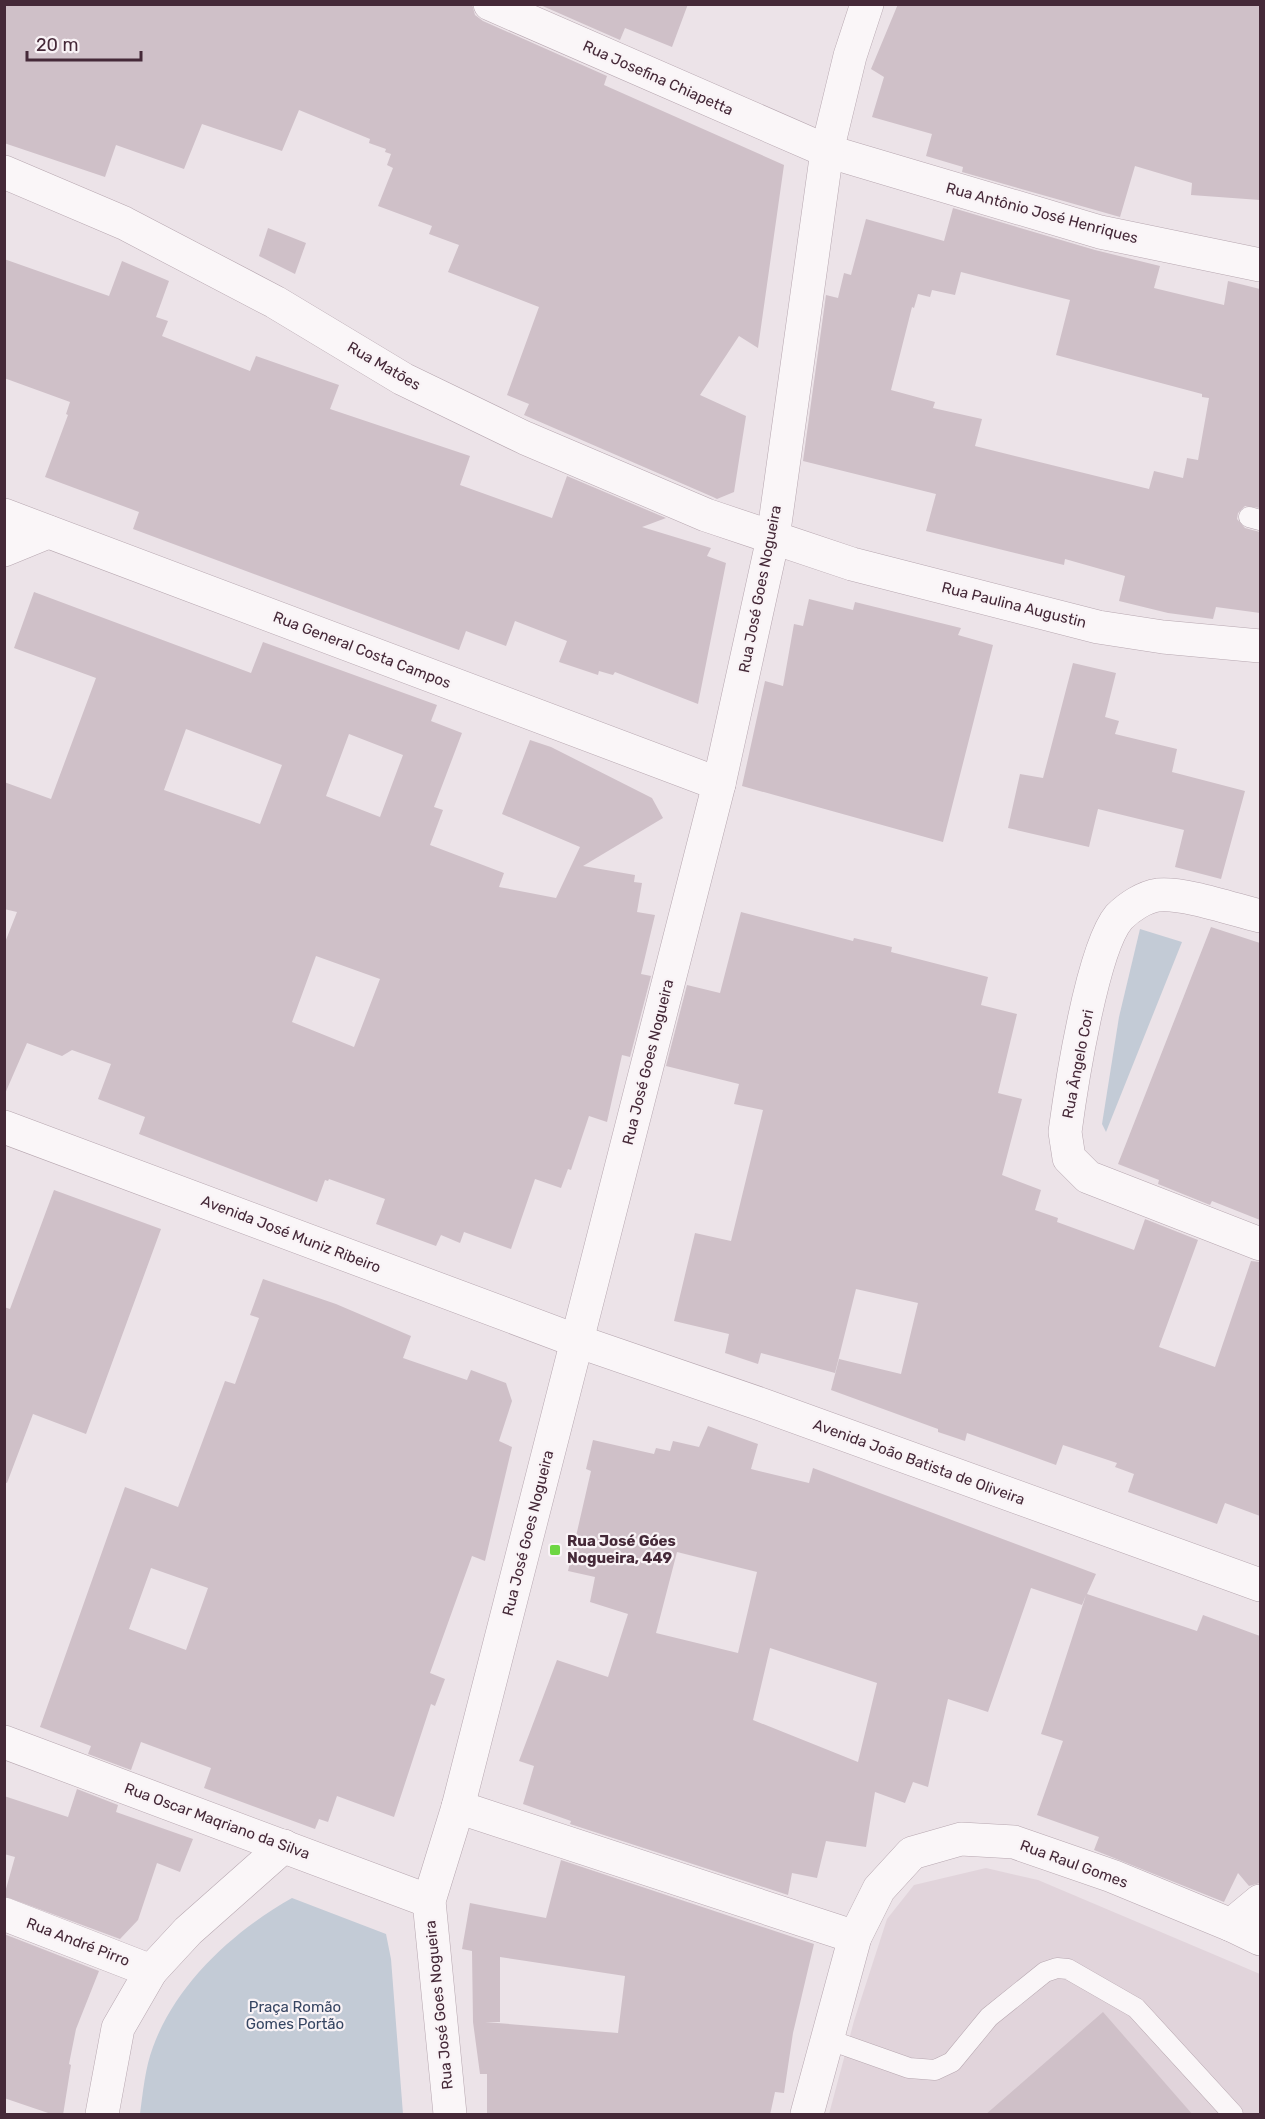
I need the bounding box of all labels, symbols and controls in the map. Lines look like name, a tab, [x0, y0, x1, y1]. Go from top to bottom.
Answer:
scale bar	[27, 24, 141, 62]
text: 20 m	[36, 34, 78, 56]
street label: Rua Josefina Chiapetta	[580, 37, 736, 119]
street label: Rua Antônio José Henriques	[944, 179, 1140, 247]
street label: Rua Matões	[344, 338, 424, 394]
street label: Rua José Goes Nogueira	[735, 504, 785, 674]
street label: Rua Paulina Augustin	[940, 578, 1088, 632]
street label: Rua General Costa Campos	[271, 608, 454, 692]
street label: Rua José Goes Nogueira	[619, 977, 677, 1147]
street label: Rua Ângelo Cori	[1059, 1008, 1097, 1120]
street label: Avenida José Muniz Ribeiro	[199, 1191, 383, 1277]
street label: Avenida João Batista de Oliveira	[811, 1415, 1027, 1509]
street label: Rua José Goes Nogueira	[499, 1448, 557, 1618]
place label: Rua José Góes Nogueira, 449	[567, 1532, 676, 1567]
marker: Rua José Góes Nogueira, 449	[548, 1543, 562, 1557]
street label: Rua Oscar Maqriano da Silva	[122, 1779, 312, 1863]
street label: Rua Raul Gomes	[1018, 1836, 1131, 1892]
street label: Rua André Pirro	[24, 1914, 132, 1970]
street label: Rua José Goes Nogueira	[421, 1919, 457, 2091]
park label: Praça Romão Gomes Portão	[246, 1998, 344, 2033]

